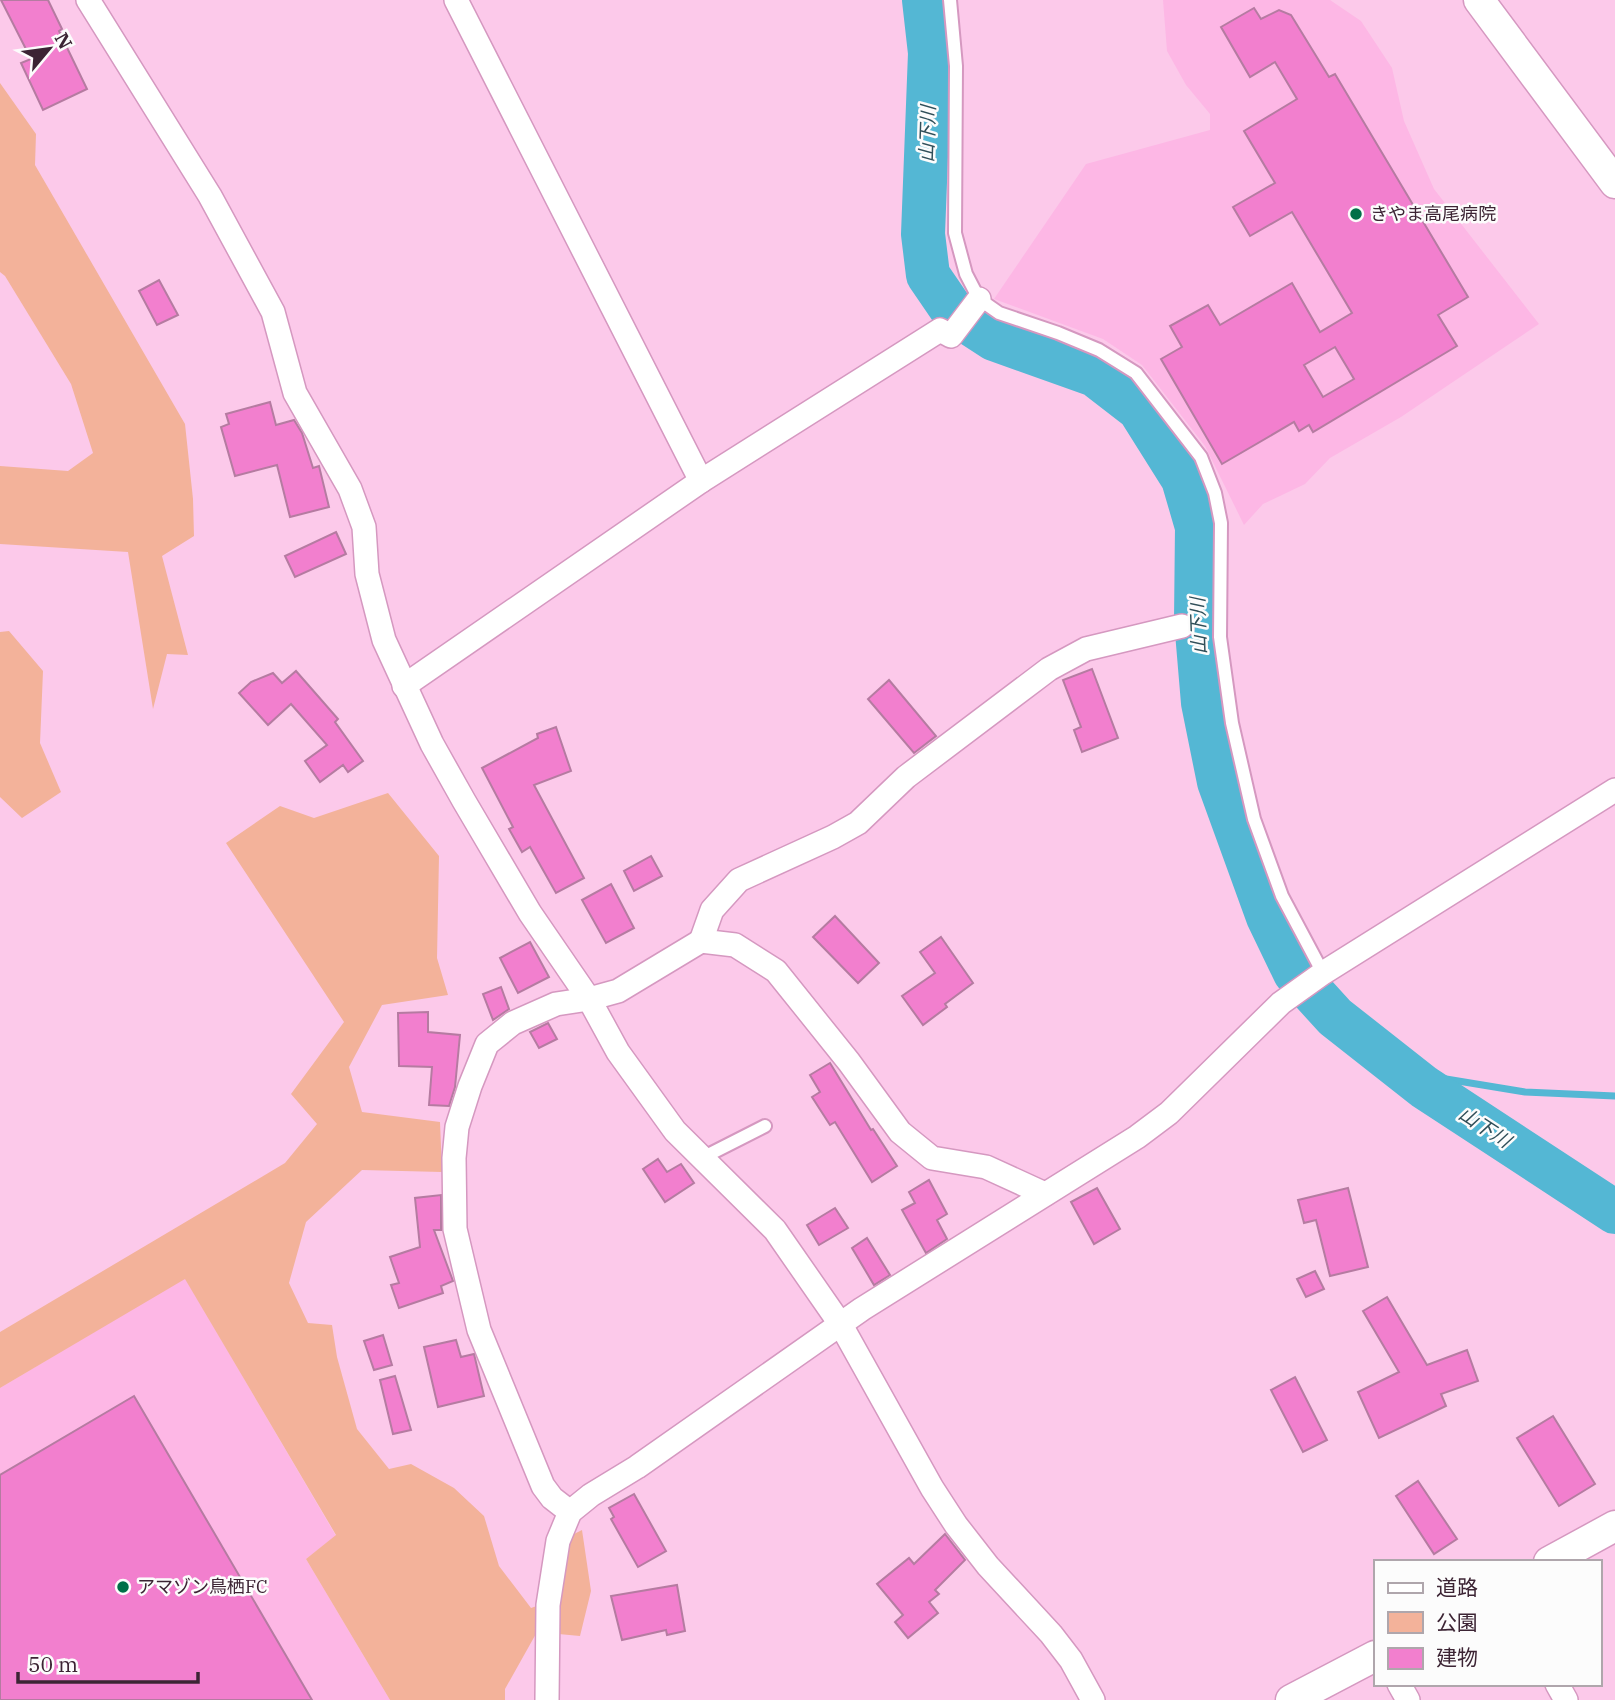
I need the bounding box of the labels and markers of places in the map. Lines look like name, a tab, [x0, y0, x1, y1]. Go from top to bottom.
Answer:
place label: きやま高尾病院	[1370, 202, 1496, 225]
marker: きやま高尾病院	[1348, 206, 1364, 222]
place label: アマゾン鳥栖FC	[137, 1575, 268, 1598]
marker: アマゾン鳥栖FC	[115, 1579, 131, 1595]

